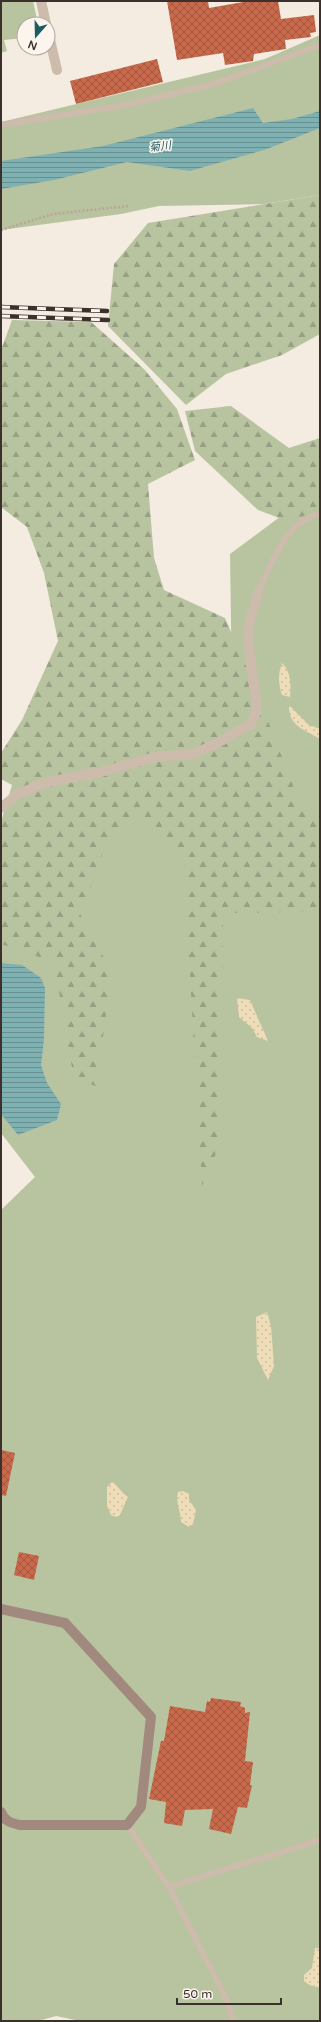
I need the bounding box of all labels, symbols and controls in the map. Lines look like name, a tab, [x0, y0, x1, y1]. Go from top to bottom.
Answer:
north arrow	[16, 16, 56, 56]
text: N	[26, 37, 39, 53]
water label: 菊川	[148, 139, 173, 154]
scale bar	[177, 1980, 281, 2006]
text: 50 m	[183, 1987, 212, 2001]

